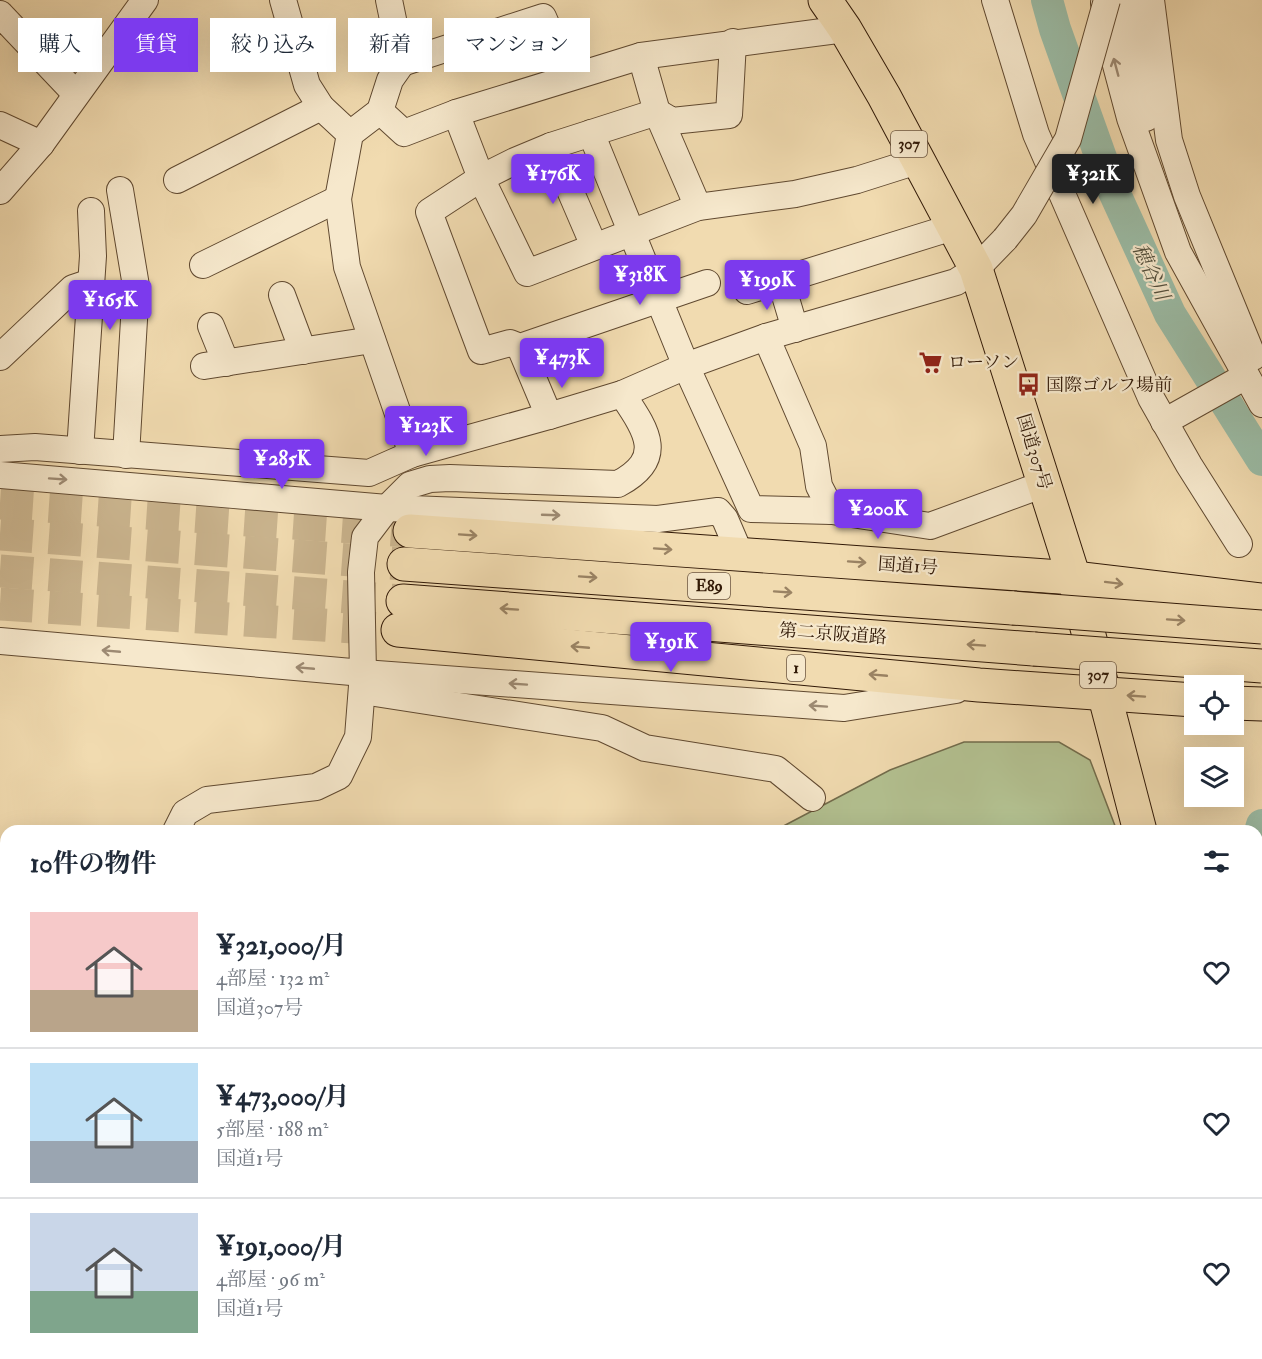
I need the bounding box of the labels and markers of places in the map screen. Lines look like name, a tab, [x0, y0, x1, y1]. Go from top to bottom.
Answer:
pin: ¥176K	[511, 154, 595, 205]
pin: ¥321K	[1051, 154, 1135, 205]
pin: ¥318K	[598, 255, 682, 306]
pin: ¥199K	[725, 260, 809, 311]
pin: ¥165K	[68, 280, 152, 331]
pin: ¥473K	[520, 338, 604, 389]
supermarket icon: ローソン	[917, 349, 943, 375]
place label: ローソン	[948, 351, 1019, 374]
bus stop icon: 国際ゴルフ場前	[1015, 372, 1041, 398]
place label: 国際ゴルフ場前	[1046, 374, 1172, 397]
pin: ¥123K	[384, 406, 468, 457]
pin: ¥285K	[240, 439, 324, 490]
pin: ¥200K	[836, 489, 920, 540]
pin: ¥191K	[629, 622, 713, 673]

